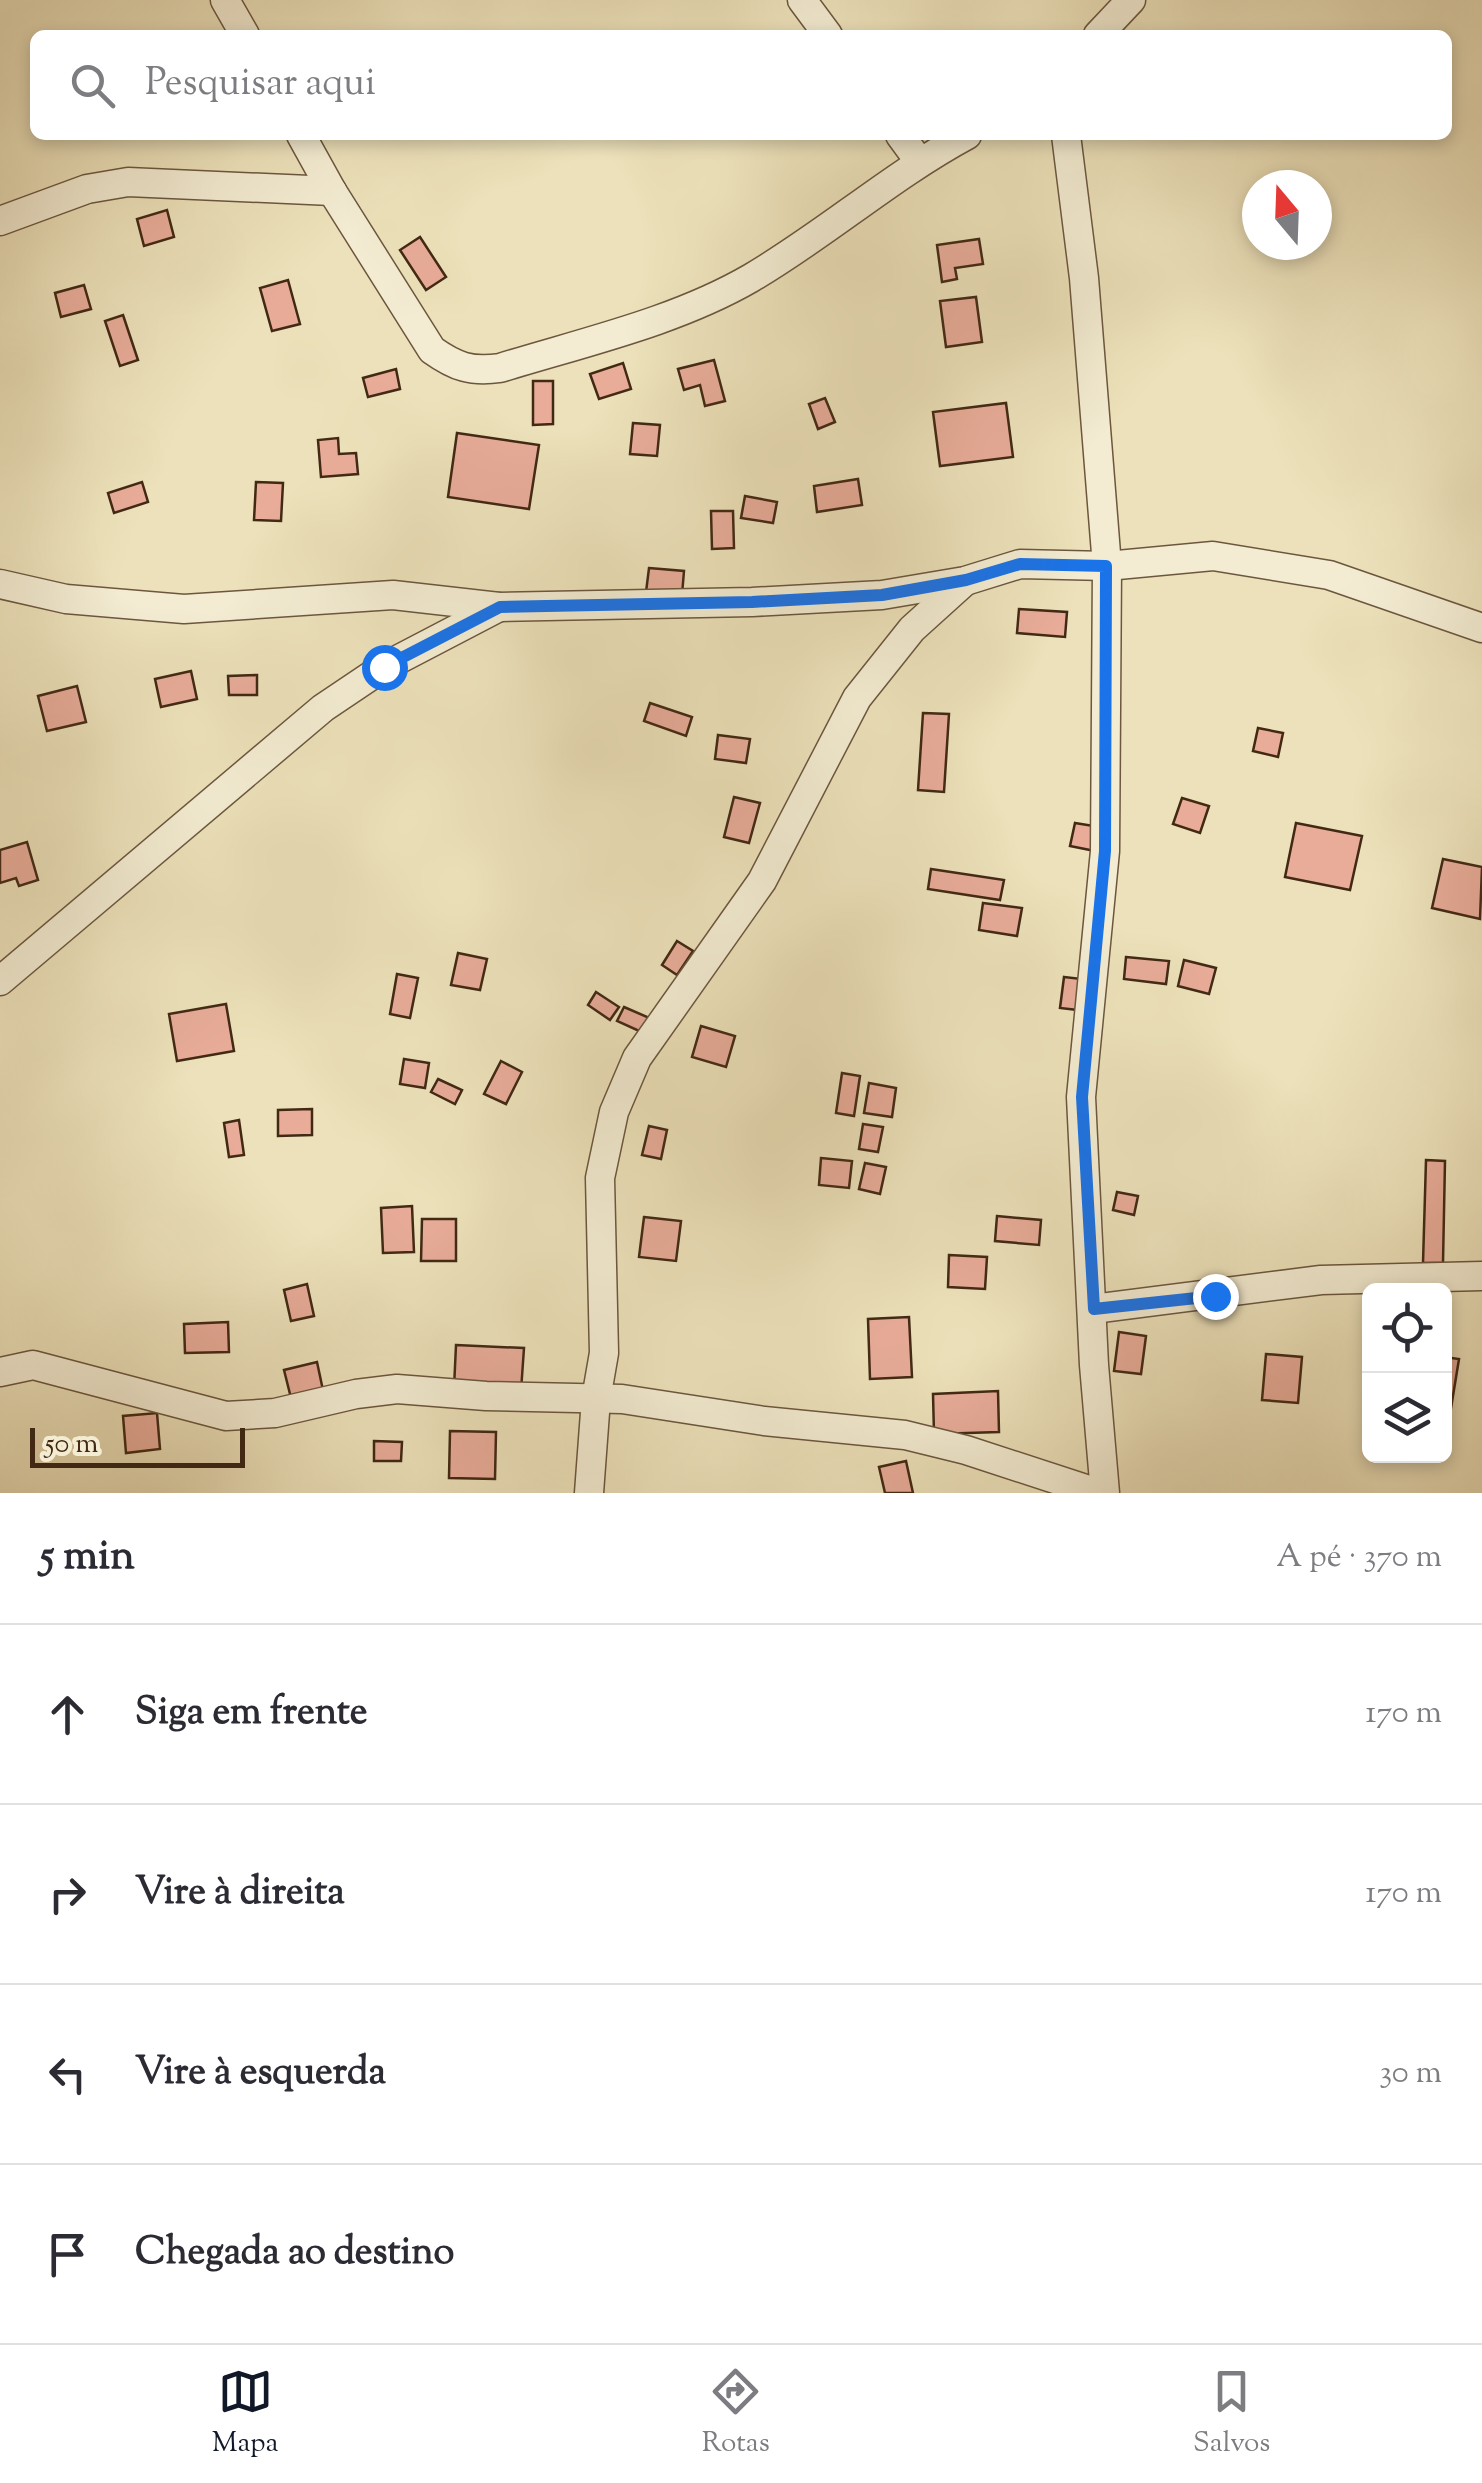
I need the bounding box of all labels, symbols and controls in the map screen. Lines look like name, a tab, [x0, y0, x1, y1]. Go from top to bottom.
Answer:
search box	[30, 30, 1452, 140]
icon: search	[65, 58, 120, 113]
text: Pesquisar aqui	[145, 58, 376, 112]
north arrow	[1242, 170, 1332, 260]
route start	[362, 645, 408, 691]
route end	[1193, 1274, 1239, 1320]
map controls	[1362, 1283, 1452, 1463]
button: locate	[1362, 1283, 1452, 1373]
button: layers	[1362, 1373, 1452, 1463]
scale bar	[30, 1423, 245, 1468]
text: 50 m	[45, 1425, 99, 1465]
text: 5 min	[40, 1528, 135, 1588]
text: A pé · 370 m	[1276, 1535, 1442, 1581]
icon: ahead	[40, 1687, 95, 1742]
text: Siga em frente	[135, 1687, 368, 1741]
text: 170 m	[1365, 1691, 1442, 1737]
icon: right	[40, 1867, 95, 1922]
text: Vire à direita	[135, 1867, 345, 1921]
text: 170 m	[1365, 1871, 1442, 1917]
icon: left	[40, 2047, 95, 2102]
text: Vire à esquerda	[135, 2047, 386, 2101]
text: 30 m	[1379, 2051, 1442, 2097]
icon: arrive	[40, 2227, 95, 2282]
text: Chegada ao destino	[135, 2227, 454, 2281]
tab: Mapa	[212, 2364, 278, 2464]
tab: Rotas	[702, 2364, 770, 2464]
tab: Salvos	[1193, 2364, 1270, 2464]

